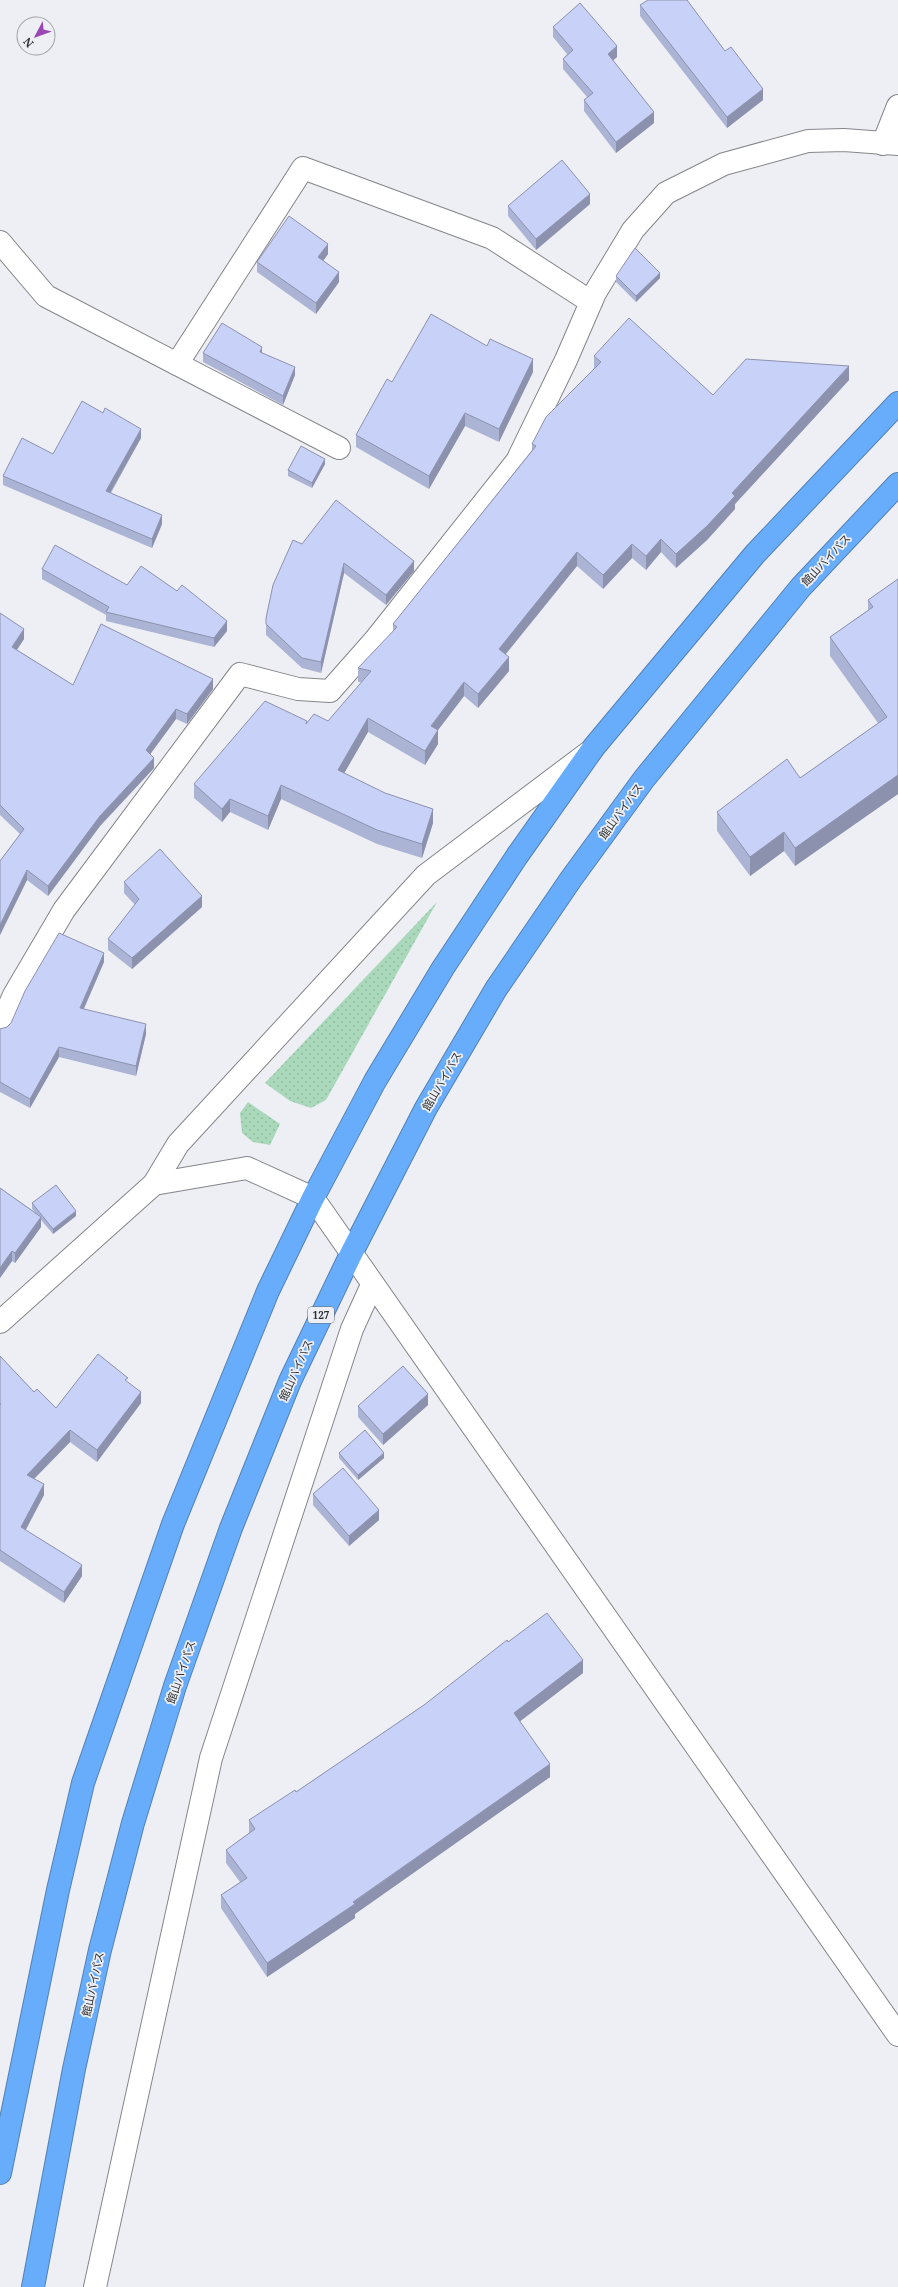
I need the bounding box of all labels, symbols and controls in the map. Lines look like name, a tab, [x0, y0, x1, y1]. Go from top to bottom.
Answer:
north arrow	[16, 16, 56, 56]
text: N	[19, 34, 37, 51]
street label: 館山バイパス	[798, 530, 854, 589]
street label: 館山バイパス	[595, 780, 646, 842]
street label: 館山バイパス	[419, 1049, 465, 1113]
road number: 127	[308, 1307, 334, 1323]
street label: 館山バイパス	[275, 1337, 316, 1403]
street label: 館山バイパス	[163, 1638, 198, 1705]
street label: 館山バイパス	[78, 1950, 107, 2018]

